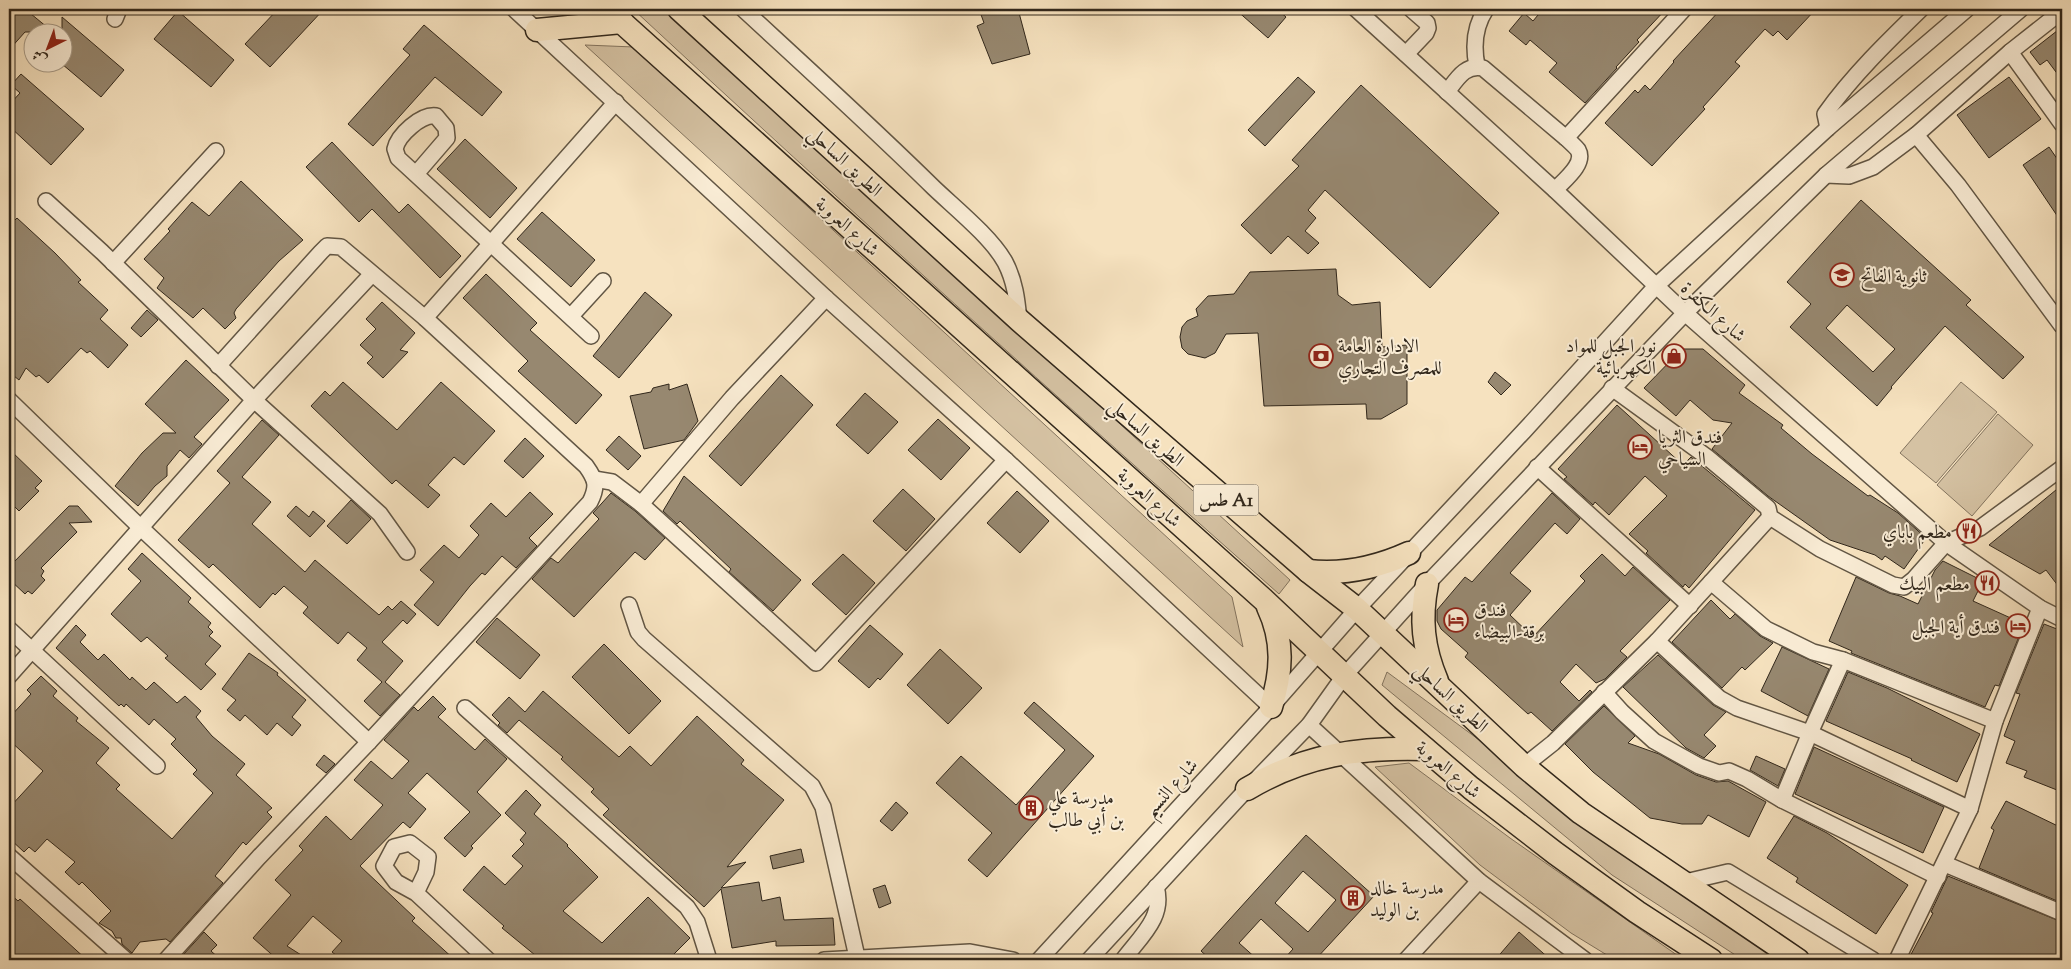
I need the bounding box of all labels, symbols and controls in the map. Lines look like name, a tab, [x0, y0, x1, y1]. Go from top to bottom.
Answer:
north arrow	[22, 22, 72, 72]
text: ش	[29, 44, 52, 68]
street label: الطريق الساحلي	[799, 121, 887, 206]
street label: شارع العروبة	[808, 192, 884, 264]
school or university icon: ثانوية الفاتح	[1829, 262, 1855, 288]
place label: ثانوية الفاتح	[1860, 264, 1927, 292]
street label: شارع الكفرة	[1674, 276, 1751, 350]
place label: الادارة العامة للمصرف التجاري	[1338, 334, 1442, 383]
place label: نور الجبل للمواد الكهربائية	[1566, 334, 1656, 383]
bank icon: الادارة العامة للمصرف التجاري	[1308, 343, 1334, 369]
shop icon: نور الجبل للمواد الكهربائية	[1661, 343, 1687, 369]
street label: الطريق الساحلي	[1100, 393, 1189, 477]
place label: فندق الثريا السياحي	[1658, 425, 1722, 474]
hotel icon: فندق الثريا السياحي	[1627, 434, 1653, 460]
street label: شارع العروبة	[1110, 463, 1186, 535]
road number: طس A1	[1194, 484, 1258, 516]
restaurant icon: مطعم باباي	[1956, 518, 1982, 544]
place label: مطعم باباي	[1883, 520, 1952, 550]
restaurant icon: مطعم البيك	[1974, 570, 2000, 596]
place label: مطعم البيك	[1899, 572, 1970, 602]
place label: فندق برقة-البيضاء	[1474, 598, 1545, 647]
hotel icon: فندق برقة-البيضاء	[1443, 607, 1469, 633]
hotel icon: فندق أية الجبل	[2005, 613, 2031, 639]
place label: فندق أية الجبل	[1911, 614, 2000, 642]
street label: الطريق الساحلي	[1405, 657, 1493, 742]
street label: شارع العروبة	[1409, 736, 1486, 806]
street label: شارع النسيم	[1138, 753, 1208, 827]
place label: مدرسة علي بن أبي طالب	[1048, 786, 1124, 835]
building icon: مدرسة علي بن أبي طالب	[1018, 795, 1044, 821]
place label: مدرسة خالد بن الوليد	[1370, 876, 1444, 925]
building icon: مدرسة خالد بن الوليد	[1340, 885, 1366, 911]

